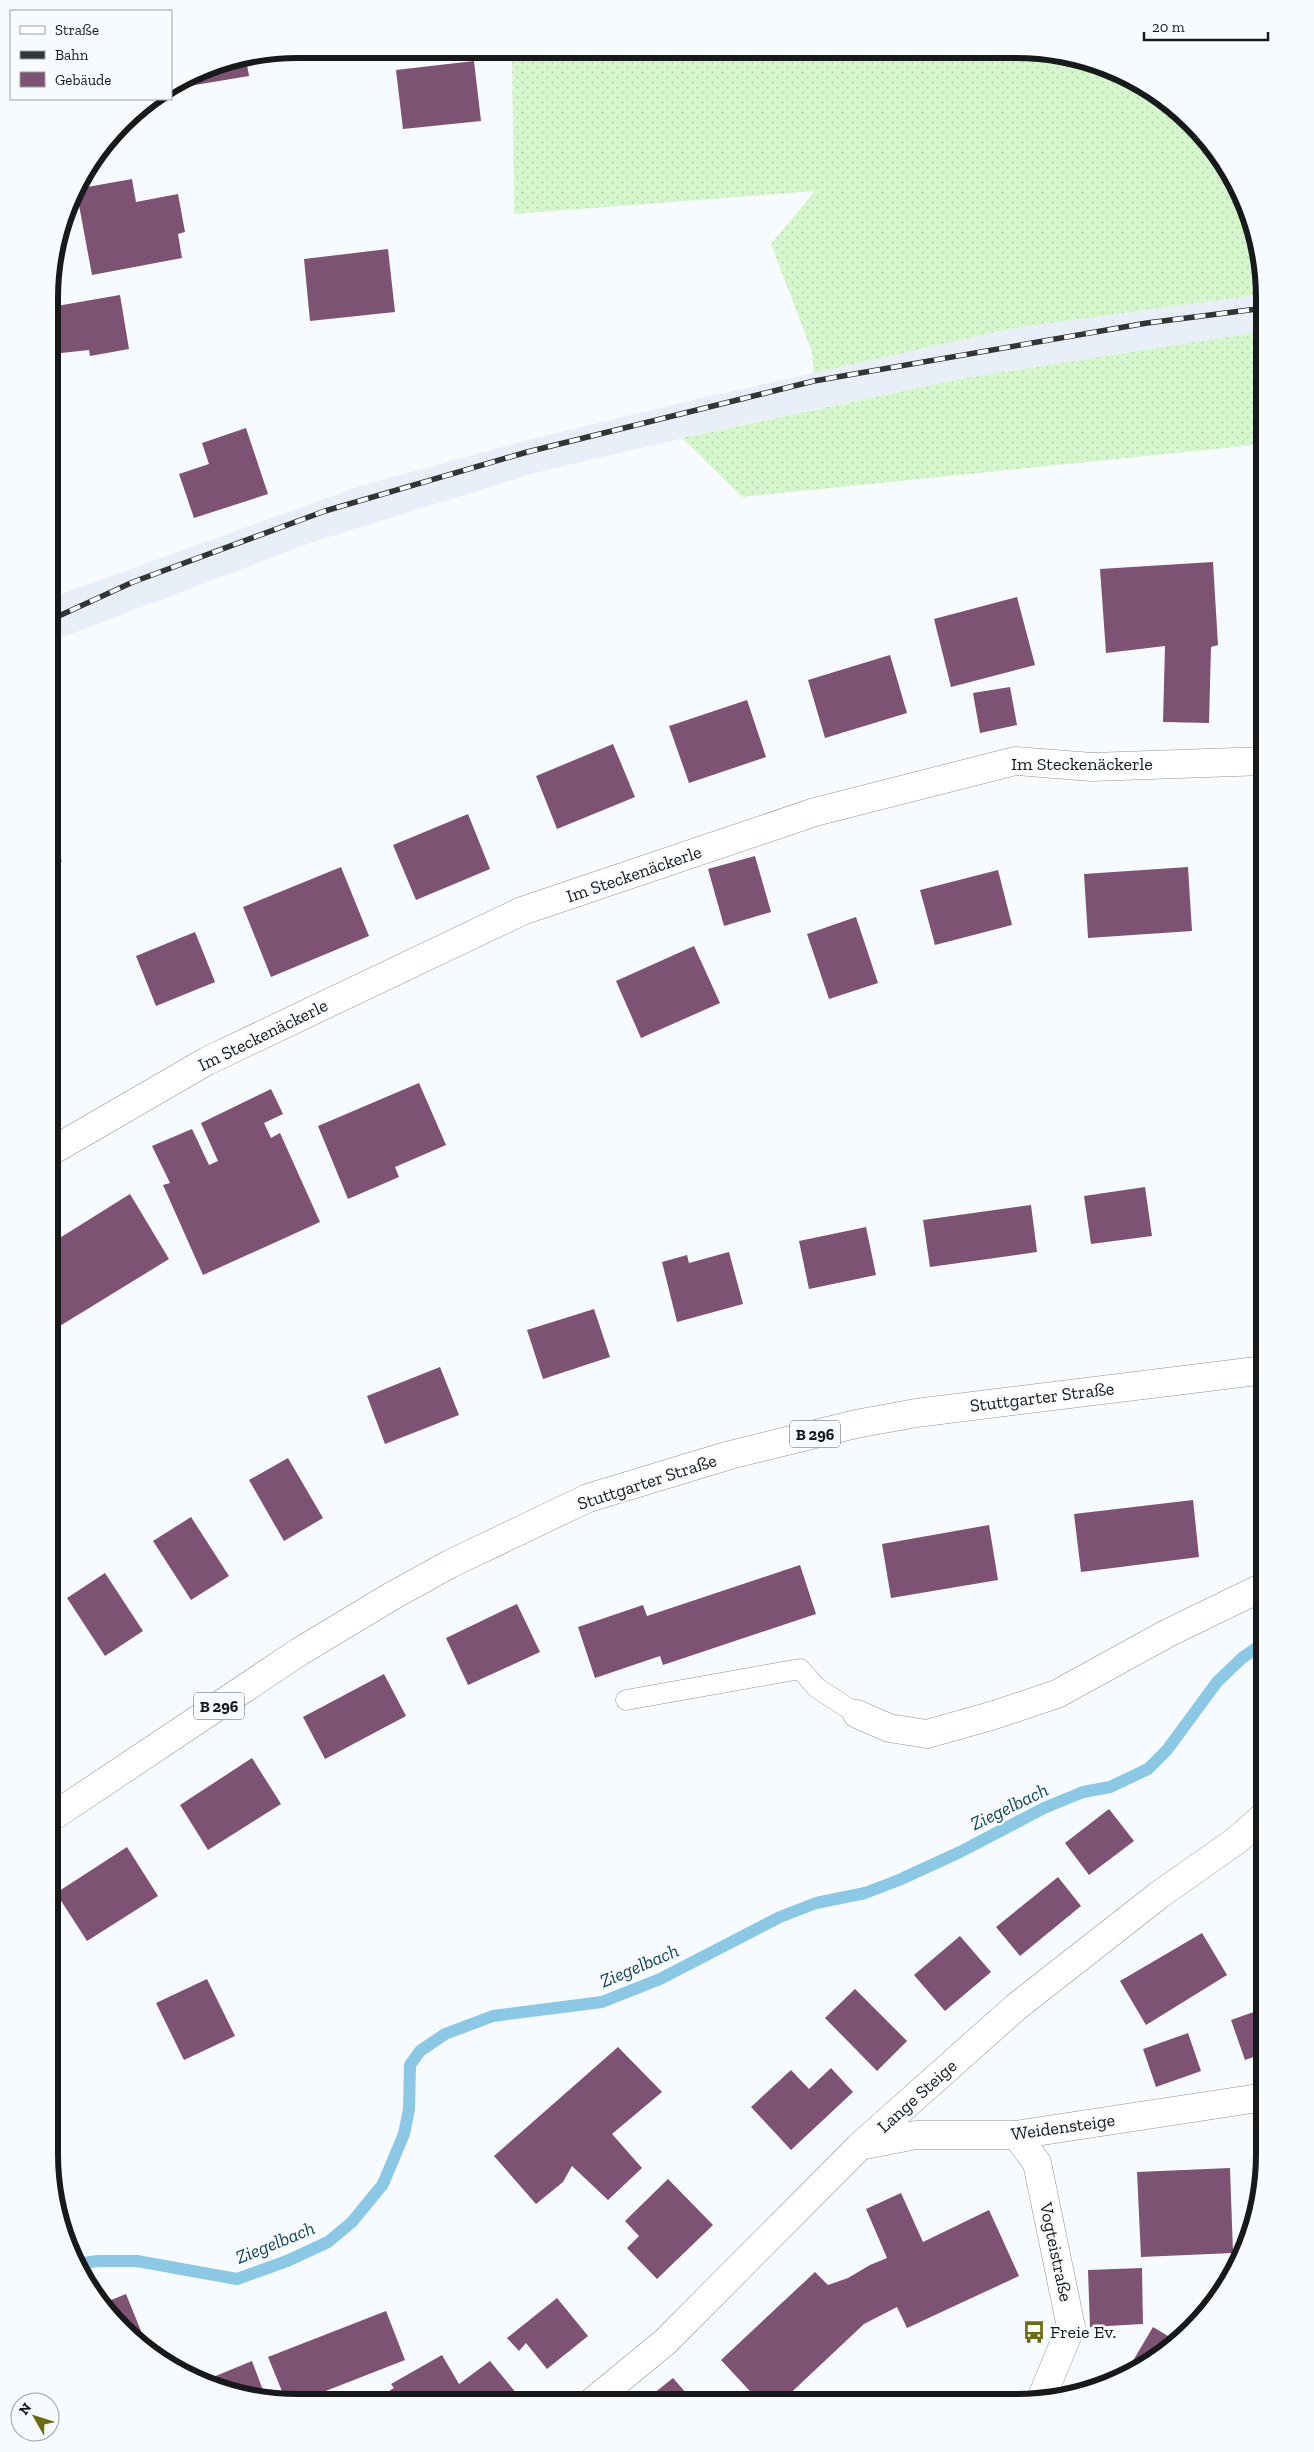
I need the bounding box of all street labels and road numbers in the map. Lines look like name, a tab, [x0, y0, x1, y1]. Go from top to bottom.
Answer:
street label: Im Steckenäckerle	[1011, 753, 1153, 775]
street label: Im Steckenäckerle	[564, 841, 704, 907]
street label: Im Steckenäckerle	[195, 994, 331, 1076]
street label: Stuttgarter Straße	[969, 1377, 1115, 1417]
road number: B 296	[790, 1420, 840, 1448]
street label: Stuttgarter Straße	[575, 1449, 719, 1515]
road number: B 296	[194, 1692, 244, 1720]
street label: Lange Steige	[873, 2055, 961, 2137]
street label: Weidensteige	[1010, 2109, 1116, 2145]
street label: Vogteistraße	[1035, 2199, 1077, 2304]

